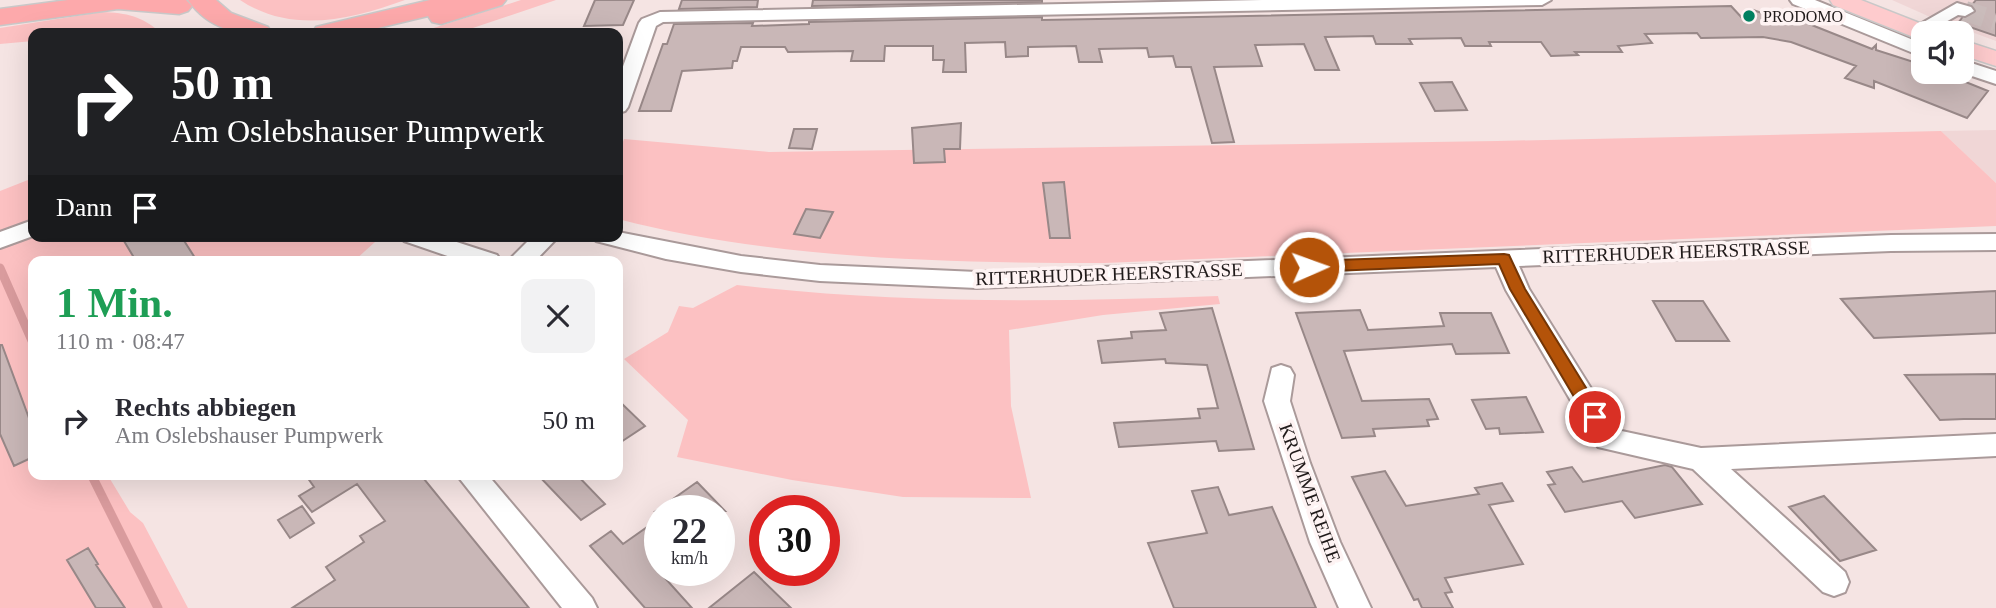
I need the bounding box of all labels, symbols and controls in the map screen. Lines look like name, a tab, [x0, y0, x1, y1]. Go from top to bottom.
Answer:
marker: PRODOMO	[1741, 8, 1757, 24]
place label: PRODOMO	[1763, 8, 1843, 25]
map controls	[1911, 21, 1974, 84]
button: sound	[1911, 21, 1974, 84]
text: 50 m	[171, 55, 273, 110]
icon: right	[56, 56, 147, 147]
text: Am Oslebshauser Pumpwerk	[171, 113, 544, 149]
icon: arrive	[126, 189, 164, 227]
text: Dann	[56, 193, 112, 222]
position arrow	[1272, 230, 1346, 304]
street label: RITTERHUDER HEERSTRASSE	[1542, 237, 1810, 267]
street label: RITTERHUDER HEERSTRASSE	[975, 259, 1243, 289]
button: close	[521, 279, 595, 353]
text: 1 Min.	[56, 280, 173, 326]
text: 110 m · 08:47	[56, 329, 185, 354]
pin	[1565, 387, 1625, 447]
text: Rechts abbiegen	[115, 393, 296, 422]
icon: arrive	[1576, 398, 1614, 436]
icon: right	[56, 402, 94, 440]
text: 50 m	[542, 406, 595, 435]
street label: KRUMME REIHE	[1275, 421, 1345, 565]
text: Am Oslebshauser Pumpwerk	[115, 423, 383, 448]
speed limit sign: 30	[749, 495, 840, 586]
text: 22	[672, 512, 707, 551]
text: km/h	[671, 548, 708, 568]

